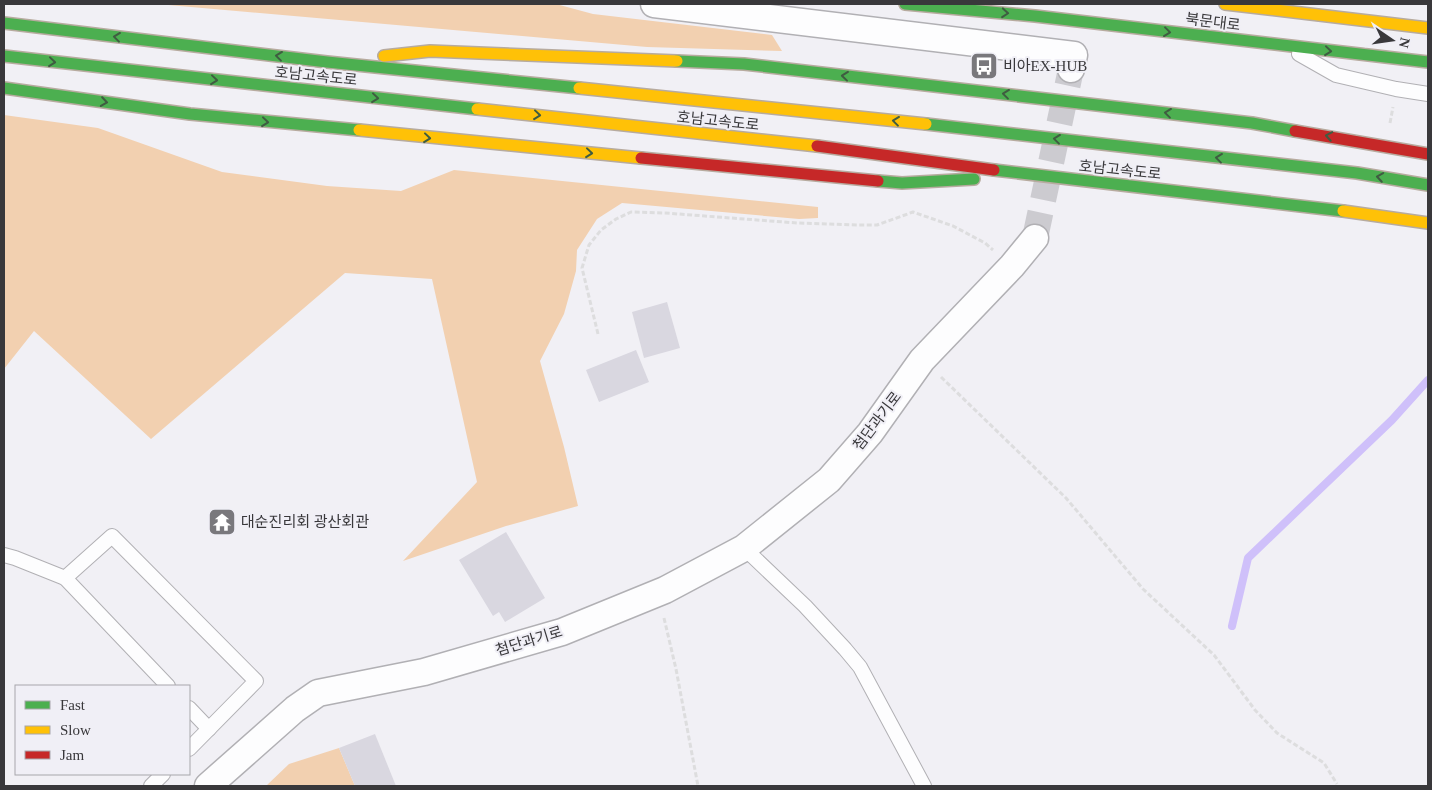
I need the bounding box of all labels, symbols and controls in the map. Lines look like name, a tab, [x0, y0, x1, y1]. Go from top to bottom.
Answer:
one-way arrow	[1002, 8, 1010, 19]
street label: 북문대로	[1185, 11, 1241, 33]
north arrow	[1367, 15, 1417, 65]
one-way arrow	[1163, 26, 1171, 37]
one-way arrow	[113, 32, 121, 43]
text: N	[1396, 36, 1413, 49]
one-way arrow	[1325, 45, 1333, 56]
one-way arrow	[274, 51, 282, 62]
bus stop icon: 비아EX-HUB	[969, 51, 999, 81]
one-way arrow	[49, 56, 57, 67]
place label: 비아EX-HUB	[1003, 58, 1087, 74]
street label: 호남고속도로	[274, 64, 358, 88]
one-way arrow	[841, 71, 849, 82]
one-way arrow	[210, 74, 218, 85]
one-way arrow	[1002, 89, 1010, 100]
one-way arrow	[372, 92, 380, 103]
one-way arrow	[100, 97, 108, 107]
one-way arrow	[1163, 108, 1171, 119]
street label: 호남고속도로	[676, 109, 760, 133]
one-way arrow	[533, 110, 541, 121]
one-way arrow	[262, 116, 270, 127]
one-way arrow	[892, 116, 900, 127]
one-way arrow	[423, 132, 431, 143]
one-way arrow	[1324, 132, 1333, 142]
one-way arrow	[1053, 134, 1061, 145]
one-way arrow	[585, 148, 593, 159]
one-way arrow	[1215, 153, 1223, 164]
street label: 호남고속도로	[1078, 158, 1162, 182]
one-way arrow	[1376, 173, 1385, 183]
street label: 첨단과기로	[850, 389, 904, 453]
temple icon: 대순진리회 광산회관	[207, 507, 237, 537]
place label: 대순진리회 광산회관	[241, 514, 369, 530]
street label: 첨단과기로	[494, 623, 564, 659]
legend	[15, 685, 190, 775]
text: Fast	[60, 697, 86, 713]
text: Slow	[60, 722, 91, 738]
text: Jam	[60, 747, 84, 763]

